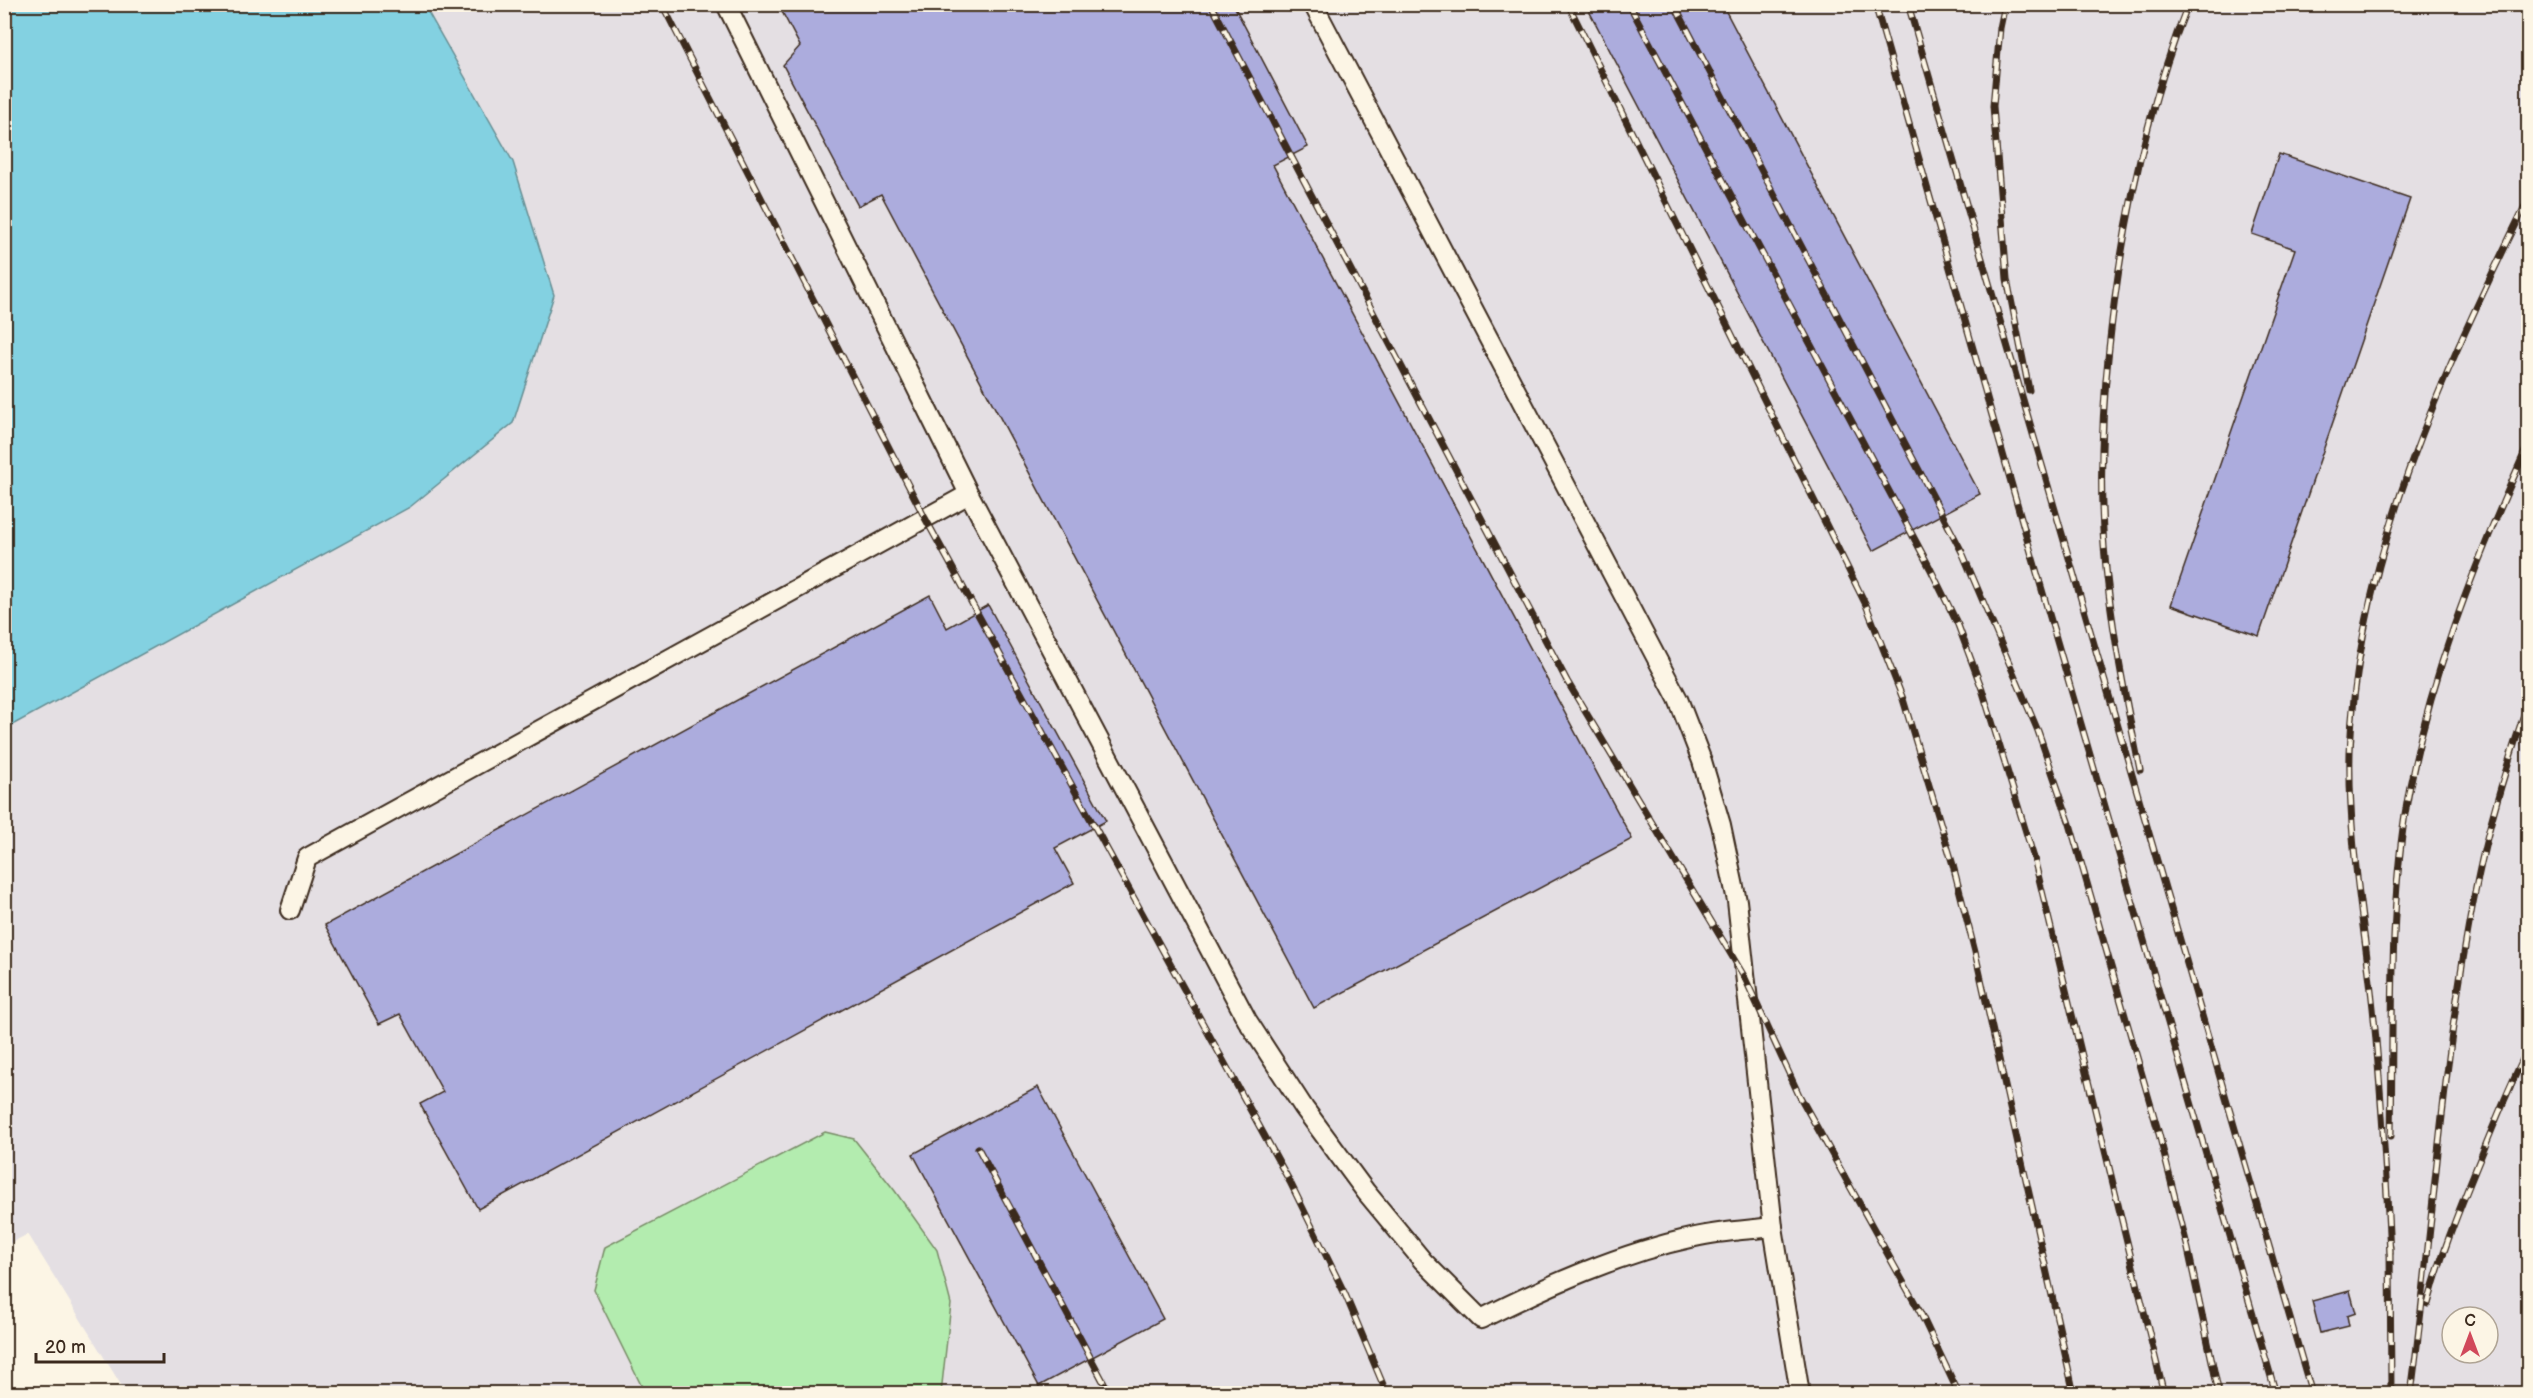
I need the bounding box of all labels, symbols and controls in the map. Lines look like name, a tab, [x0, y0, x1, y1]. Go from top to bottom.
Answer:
north arrow	[2440, 1305, 2500, 1365]
text: С	[2464, 1312, 2476, 1331]
scale bar	[36, 1326, 164, 1364]
text: 20 m	[45, 1337, 86, 1358]

